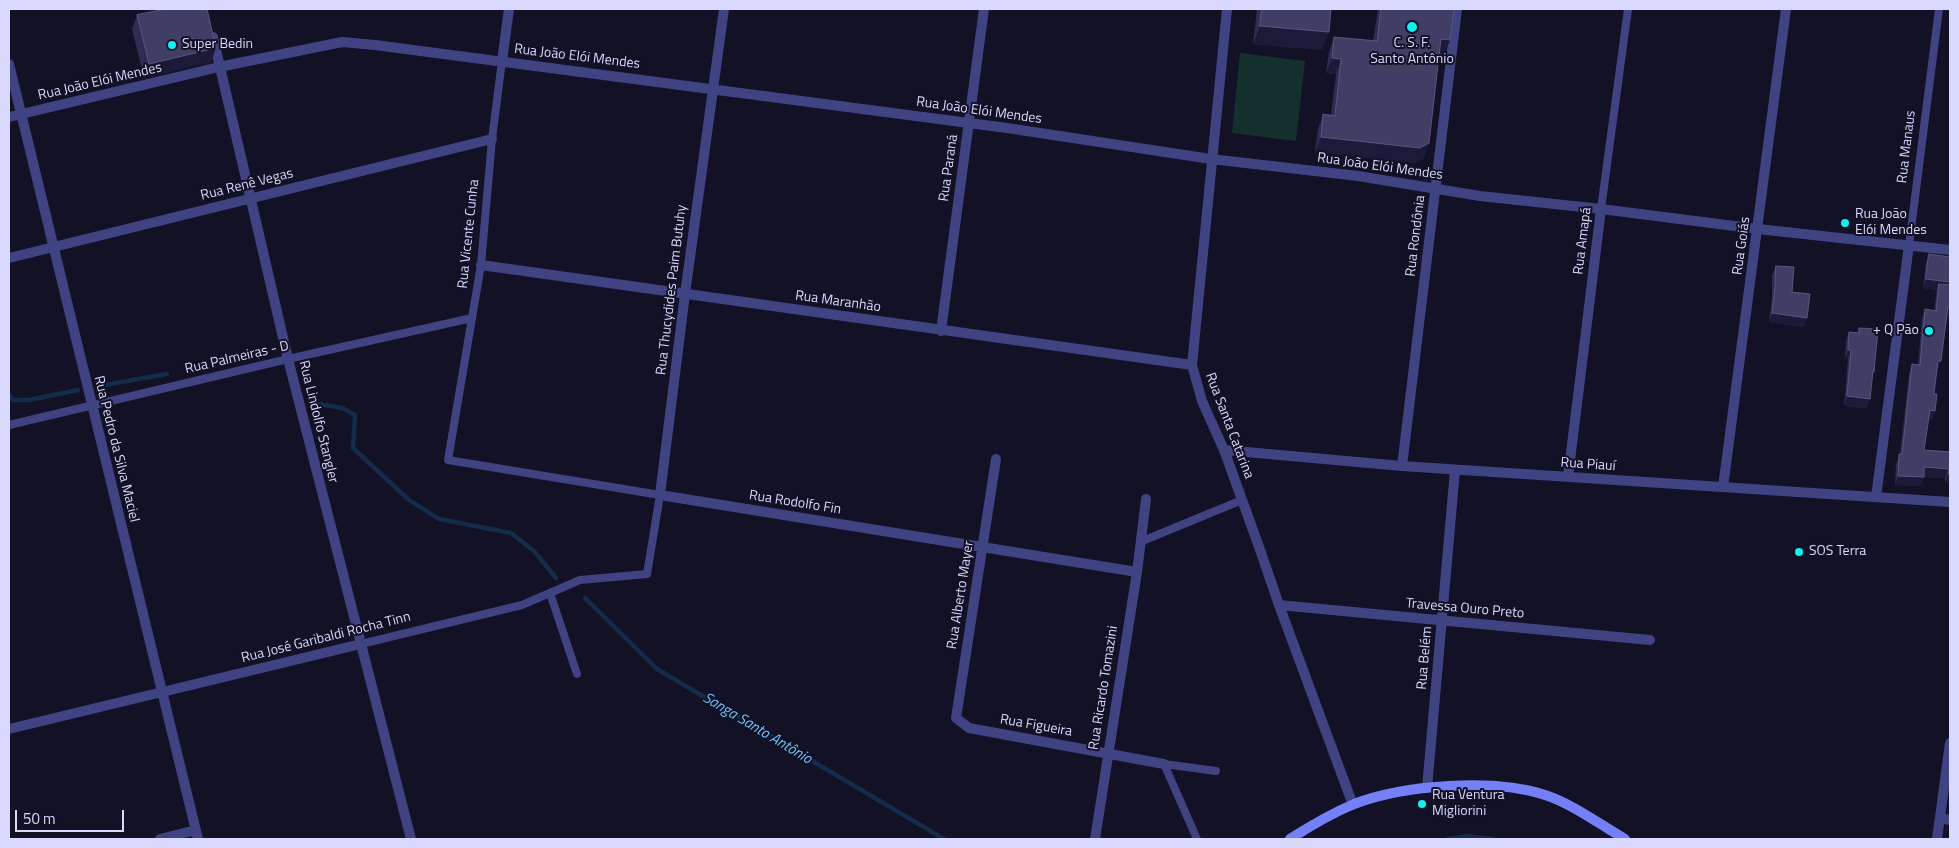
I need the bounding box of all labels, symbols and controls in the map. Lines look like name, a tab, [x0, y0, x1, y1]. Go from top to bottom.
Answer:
marker: C. S. F. Santo Antônio	[1405, 20, 1419, 34]
place label: C. S. F. Santo Antônio	[1370, 36, 1454, 68]
place label: Super Bedin	[182, 37, 253, 53]
marker: Super Bedin	[166, 39, 178, 51]
street label: Rua João Elói Mendes	[513, 41, 641, 73]
street label: Rua João Elói Mendes	[36, 60, 164, 104]
street label: Rua João Elói Mendes	[915, 94, 1043, 128]
street label: Rua Manaus	[1894, 110, 1920, 184]
street label: Rua Paraná	[936, 133, 962, 203]
street label: Rua João Elói Mendes	[1316, 150, 1444, 184]
street label: Rua Renê Vegas	[199, 165, 295, 205]
street label: Rua Vicente Cunha	[455, 178, 483, 290]
street label: Rua Rondônia	[1403, 194, 1429, 278]
street label: Rua Thucydides Paim Butuhy	[653, 204, 691, 376]
street label: Rua Amapá	[1571, 206, 1595, 276]
place label: Rua João Elói Mendes	[1855, 207, 1927, 240]
street label: Rua Goiás	[1730, 216, 1754, 276]
marker: Rua João Elói Mendes	[1839, 217, 1851, 229]
street label: Rua Maranhão	[794, 288, 882, 316]
place label: + Q Pão	[1873, 323, 1919, 339]
marker: + Q Pão	[1923, 325, 1935, 337]
street label: Rua Palmeiras - D	[183, 338, 291, 378]
street label: Rua Lindolfo Stangler	[295, 359, 341, 485]
street label: Rua Santa Catarina	[1201, 371, 1257, 481]
street label: Rua Pedro da Silva Maciel	[90, 374, 142, 524]
street label: Rua Piauí	[1560, 455, 1616, 475]
street label: Rua Rodolfo Fin	[748, 487, 842, 519]
street label: Rua Alberto Mayer	[944, 540, 978, 650]
place label: SOS Terra	[1809, 544, 1866, 560]
marker: SOS Terra	[1793, 546, 1805, 558]
street label: Travessa Ouro Preto	[1405, 595, 1525, 623]
street label: Rua José Garibaldi Rocha Tinn	[240, 609, 412, 667]
street label: Rua Ricardo Tomazini	[1086, 625, 1122, 751]
street label: Rua Belém	[1414, 625, 1436, 691]
water label: Sanga Santo Antônio	[699, 689, 815, 769]
street label: Rua Figueira	[999, 711, 1073, 741]
place label: Rua Ventura Migliorini	[1432, 788, 1505, 820]
marker: Rua Ventura Migliorini	[1416, 798, 1428, 810]
scale bar	[18, 800, 126, 832]
text: 50 m	[23, 807, 56, 830]

